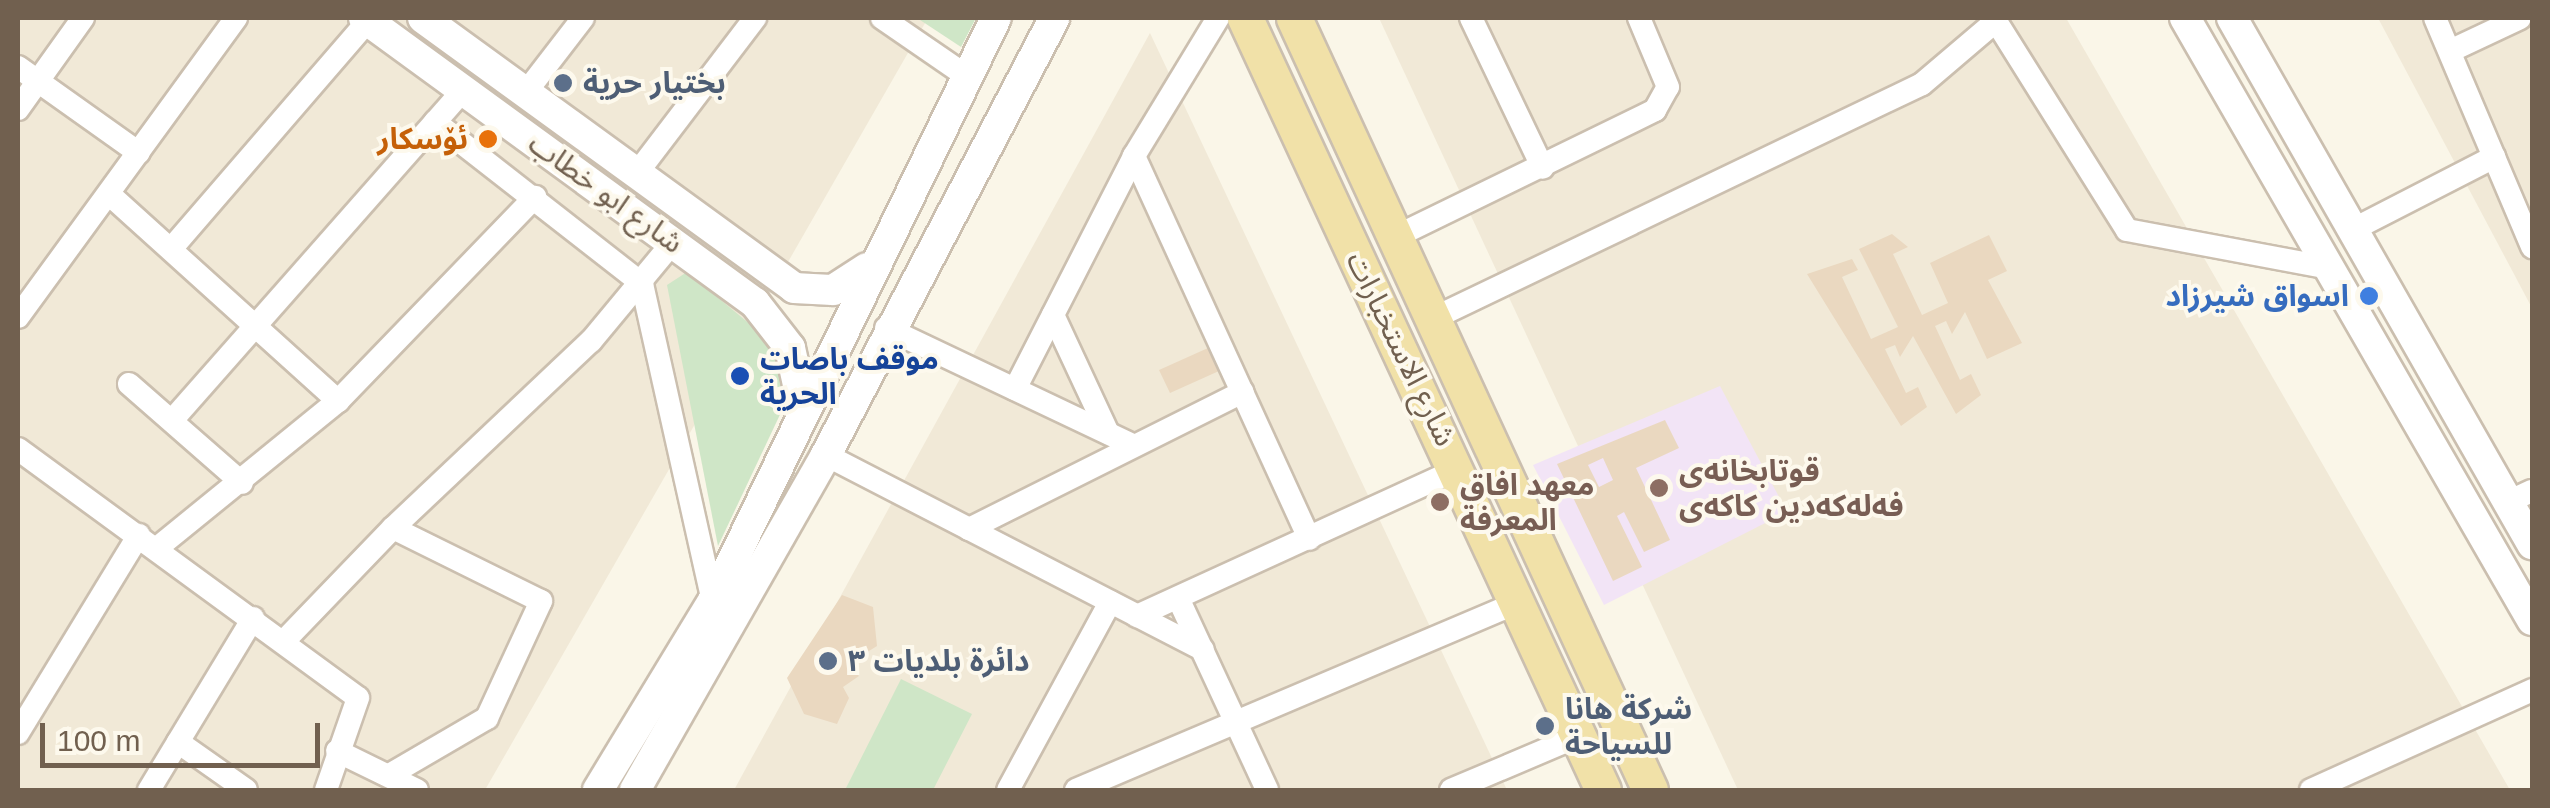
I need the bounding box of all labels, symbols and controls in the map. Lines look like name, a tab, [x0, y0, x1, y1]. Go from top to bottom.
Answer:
place label: بختيار حرية	[583, 65, 726, 101]
marker: بختيار حرية	[552, 72, 574, 94]
place label: ئۆسکار	[377, 121, 468, 157]
street label: شارع ابو خطاب	[522, 125, 690, 261]
marker: ئۆسکار	[477, 128, 499, 150]
street label: شارع الاستخبارات	[1338, 246, 1464, 452]
place label: اسواق شيرزاد	[2166, 278, 2349, 314]
marker: اسواق شيرزاد	[2358, 285, 2380, 307]
place label: موقف باصات الحریة	[760, 341, 939, 412]
marker: موقف باصات الحریة	[729, 365, 751, 387]
place label: قوتابخانەی فەلەکەدین کاکەی	[1679, 453, 1904, 524]
place label: معهد افاق المعرفة	[1460, 467, 1594, 538]
marker: قوتابخانەی فەلەکەدین کاکەی	[1648, 477, 1670, 499]
marker: معهد افاق المعرفة	[1429, 491, 1451, 513]
place label: دائرة بلديات ٣	[848, 643, 1029, 679]
marker: دائرة بلديات ٣	[817, 650, 839, 672]
place label: شركة هانا للسياحة	[1565, 691, 1692, 762]
scale bar	[45, 703, 325, 765]
marker: شركة هانا للسياحة	[1534, 715, 1556, 737]
text: 100 m	[57, 724, 140, 757]

